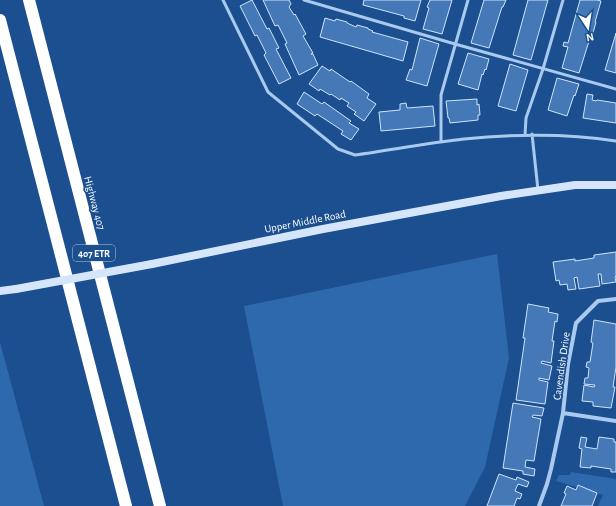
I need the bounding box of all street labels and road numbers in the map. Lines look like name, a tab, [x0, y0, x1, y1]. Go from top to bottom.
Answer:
street label: Highway 407	[82, 175, 107, 232]
street label: Upper Middle Road	[264, 208, 347, 235]
road number: 407 ETR	[73, 245, 115, 261]
street label: Cavendish Drive	[551, 331, 572, 401]

